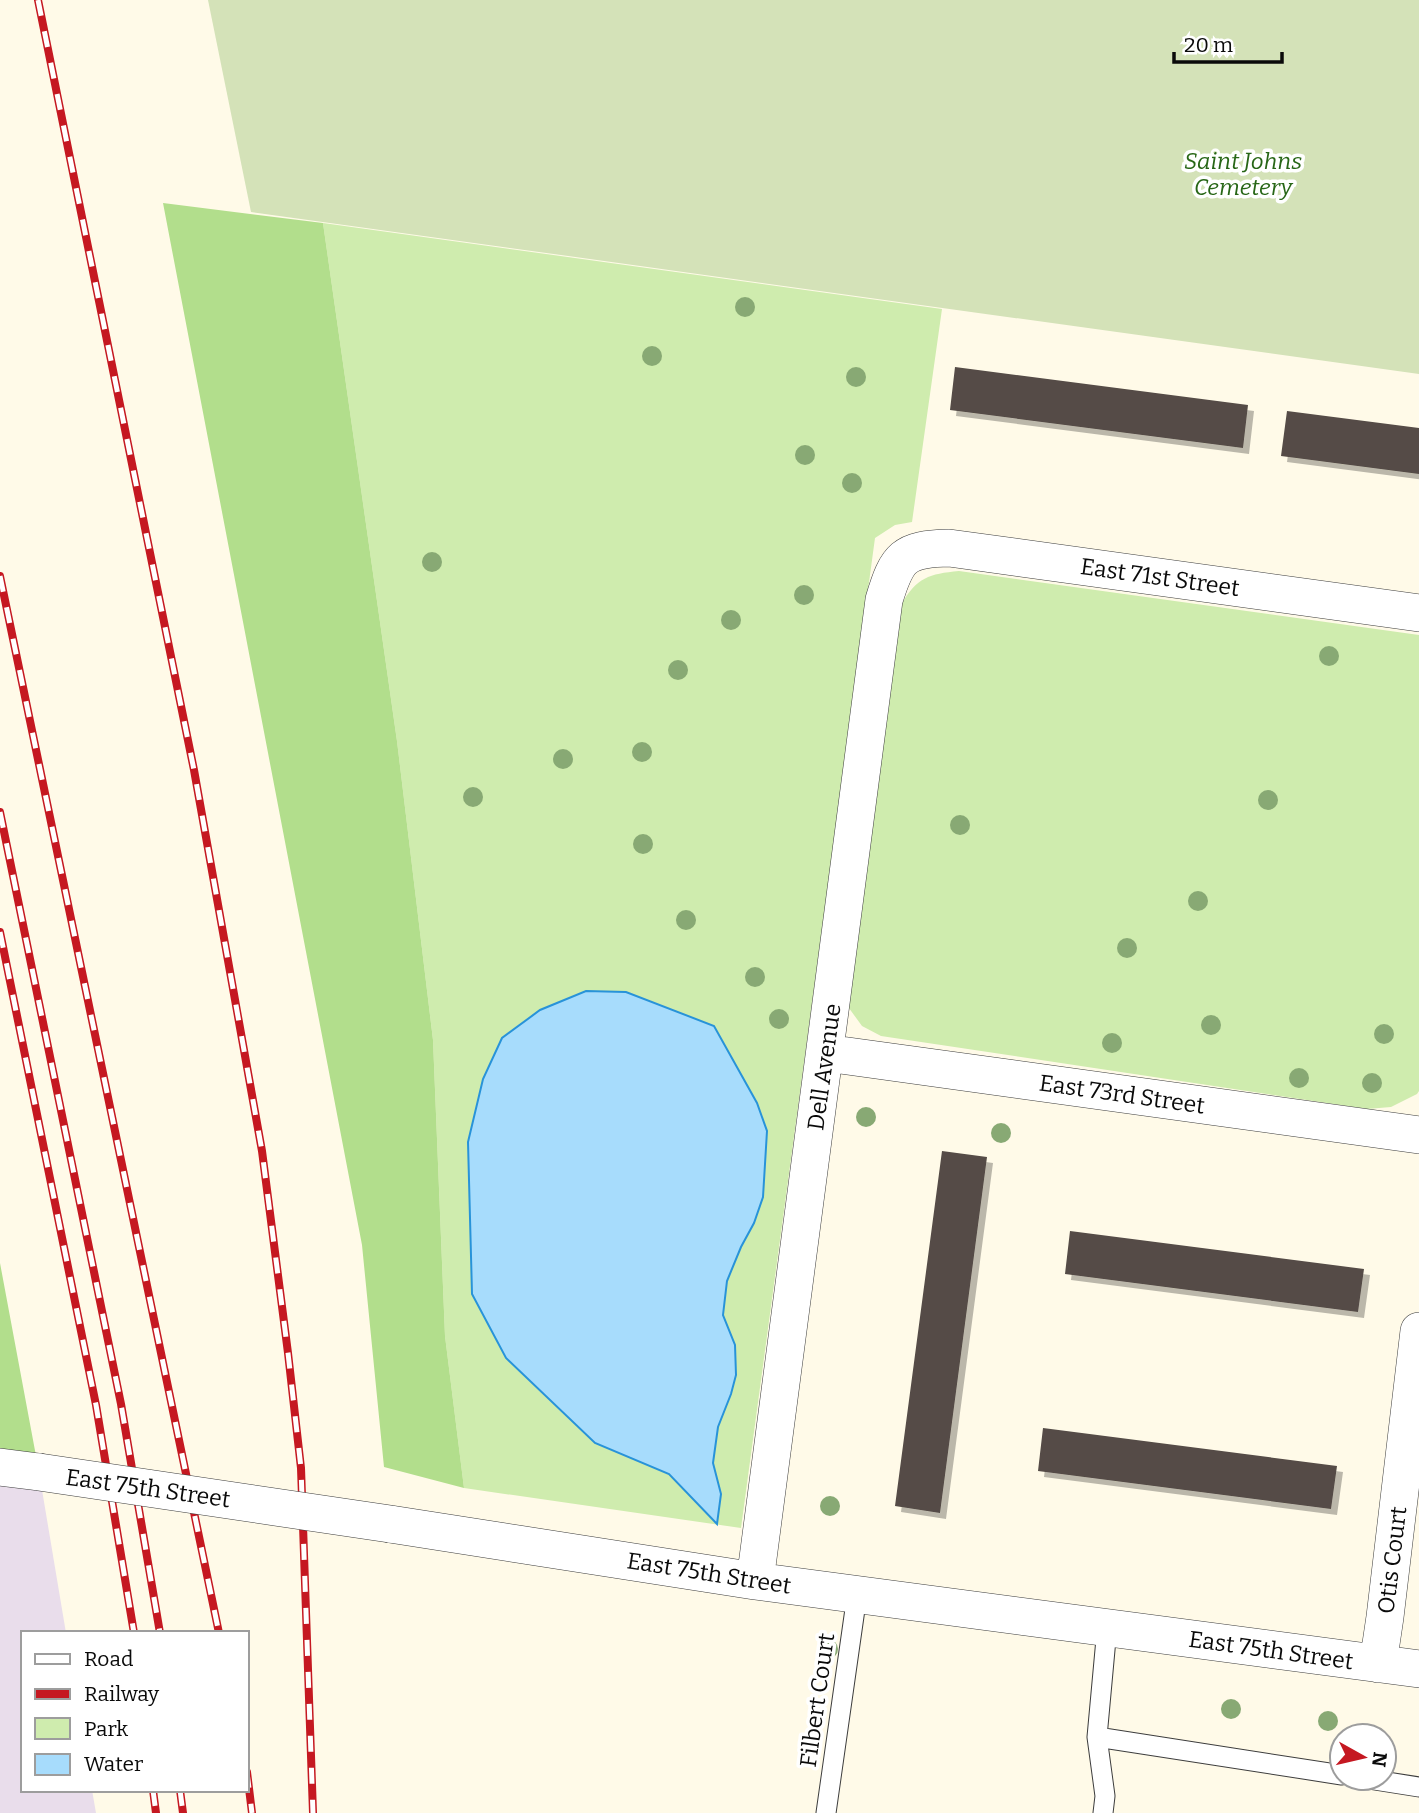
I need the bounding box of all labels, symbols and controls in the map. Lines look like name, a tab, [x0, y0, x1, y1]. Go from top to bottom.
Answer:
scale bar	[1174, 21, 1282, 65]
text: 20 m	[1184, 32, 1233, 58]
park label: Saint Johns Cemetery	[1184, 147, 1302, 201]
street label: East 71st Street	[1079, 552, 1241, 602]
street label: Dell Avenue	[801, 1002, 847, 1132]
street label: East 73rd Street	[1037, 1069, 1207, 1119]
street label: East 75th Street	[64, 1463, 232, 1513]
street label: Otis Court	[1372, 1505, 1412, 1615]
street label: East 75th Street	[625, 1546, 793, 1600]
street label: East 75th Street	[1187, 1625, 1355, 1675]
legend	[21, 1631, 248, 1792]
street label: Filbert Court	[794, 1631, 840, 1769]
text: Road	[84, 1646, 133, 1672]
text: Railway	[84, 1681, 160, 1707]
text: Park	[84, 1716, 128, 1742]
north arrow	[1328, 1722, 1398, 1792]
text: N	[1367, 1750, 1392, 1768]
text: Water	[84, 1751, 143, 1777]

